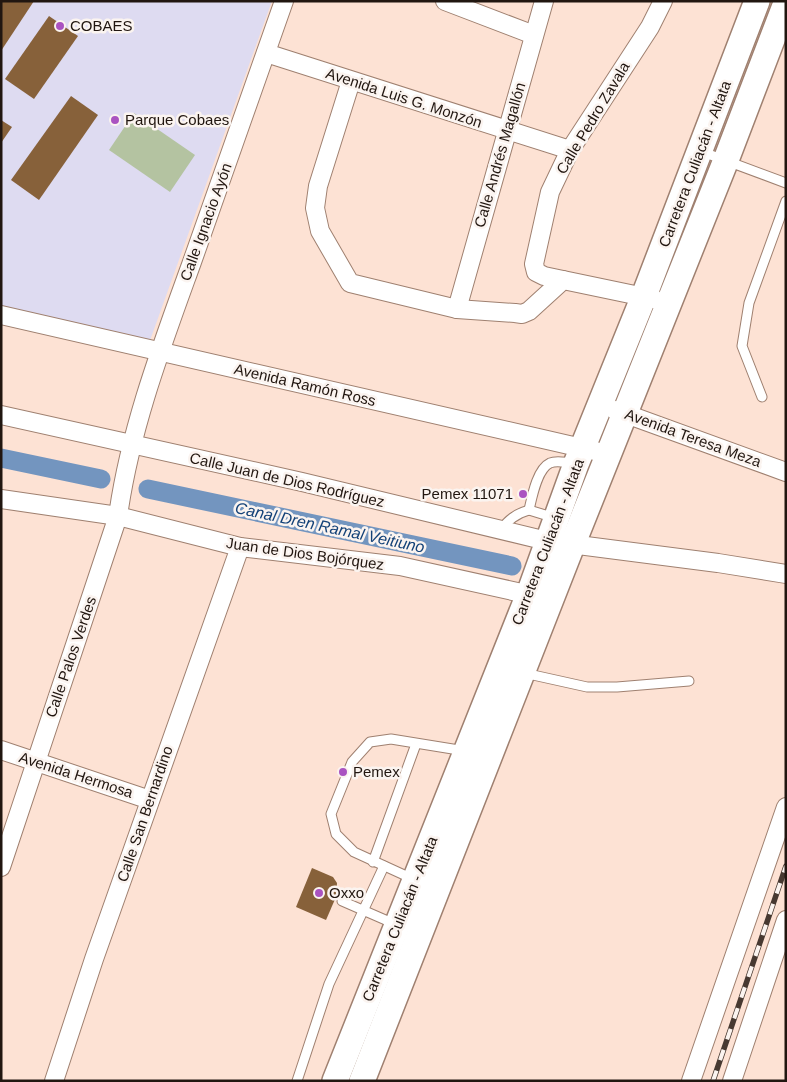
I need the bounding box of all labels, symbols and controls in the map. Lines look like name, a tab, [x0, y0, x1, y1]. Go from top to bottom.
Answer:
place label: COBAES	[70, 17, 133, 34]
marker: COBAES	[54, 20, 66, 32]
street label: Calle Pedro Zavala	[552, 58, 633, 177]
street label: Avenida Luis G. Monzón	[324, 64, 484, 131]
street label: Carretera Culiacán - Altata	[655, 78, 734, 249]
street label: Calle Andrés Magallón	[471, 80, 528, 229]
place label: Parque Cobaes	[125, 111, 229, 128]
marker: Parque Cobaes	[109, 114, 121, 126]
street label: Calle Ignacio Ayón	[176, 161, 235, 283]
street label: Avenida Ramón Ross	[233, 360, 378, 409]
street label: Avenida Teresa Meza	[623, 405, 764, 470]
street label: Calle Juan de Dios Rodríguez	[188, 449, 386, 510]
street label: Carretera Culiacán - Altata	[508, 456, 587, 627]
place label: Pemex 11071	[422, 485, 513, 502]
marker: Pemex 11071	[517, 488, 529, 500]
water label: Canal Dren Ramal Veitiuno	[234, 499, 426, 556]
street label: Juan de Dios Bojórquez	[225, 534, 385, 573]
street label: Calle Palos Verdes	[42, 594, 99, 720]
street label: Calle San Bernardino	[113, 744, 176, 884]
street label: Avenida Hermosa	[17, 748, 136, 801]
place label: Pemex	[353, 763, 400, 780]
marker: Pemex	[337, 766, 349, 778]
street label: Carretera Culiacán - Altata	[359, 833, 441, 1004]
place label: Oxxo	[329, 884, 364, 901]
marker: Oxxo	[313, 887, 325, 899]

